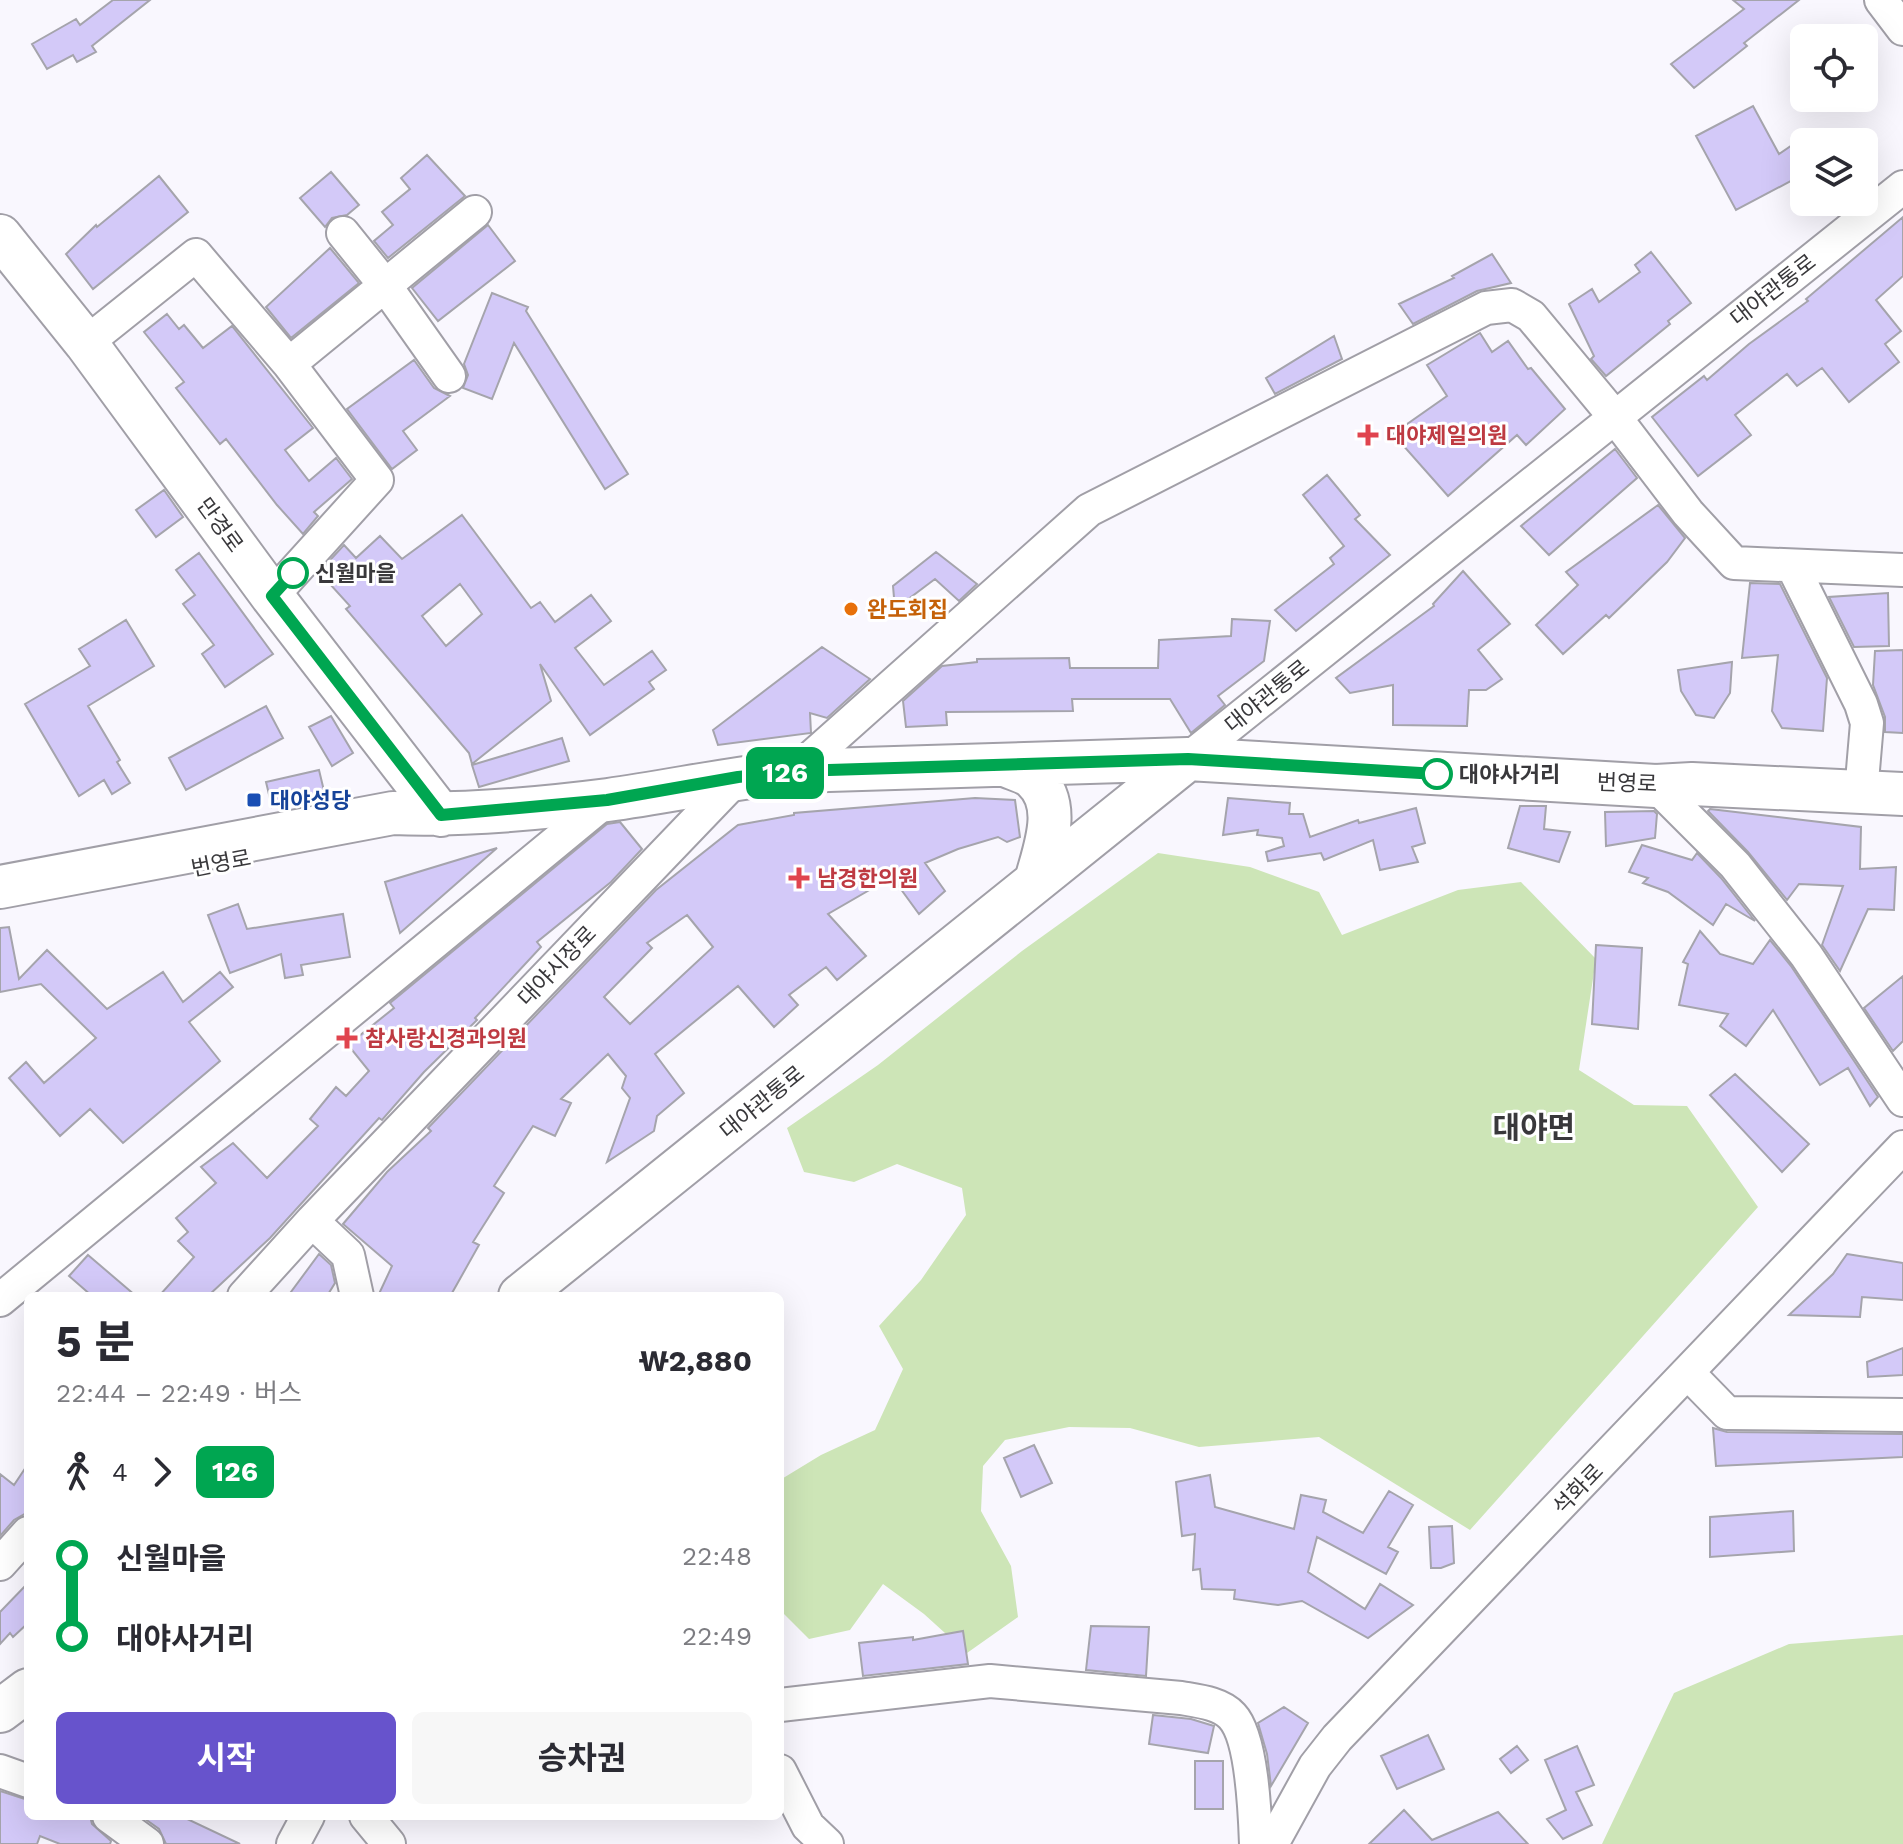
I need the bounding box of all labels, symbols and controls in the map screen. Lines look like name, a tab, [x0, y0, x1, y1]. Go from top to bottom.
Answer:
map controls	[1790, 24, 1878, 216]
button: locate	[1790, 24, 1878, 112]
button: layers	[1790, 128, 1878, 216]
street label: 대야관통로	[1725, 249, 1821, 331]
place label: 대야제일의원	[1386, 423, 1507, 448]
marker: 대야제일의원	[1357, 424, 1379, 446]
street label: 만경로	[192, 493, 248, 557]
marker: 신월마을	[278, 558, 308, 588]
place label: 신월마을	[315, 561, 396, 586]
place label: 완도회집	[867, 597, 948, 622]
marker: 완도회집	[842, 600, 860, 618]
street label: 대야관통로	[1220, 654, 1314, 738]
line badge: 126	[739, 747, 831, 799]
text: 126	[762, 756, 808, 789]
marker: 대야사거리	[1422, 759, 1452, 789]
place label: 대야사거리	[1459, 762, 1560, 787]
street label: 번영로	[1596, 769, 1658, 797]
place label: 대야성당	[270, 788, 351, 813]
marker: 대야성당	[245, 791, 263, 809]
street label: 번영로	[189, 845, 253, 881]
place label: 남경한의원	[817, 866, 918, 891]
marker: 남경한의원	[788, 867, 810, 889]
street label: 대야시장로	[513, 921, 601, 1011]
place label: 참사랑신경과의원	[365, 1026, 527, 1051]
marker: 참사랑신경과의원	[336, 1027, 358, 1049]
street label: 대야관통로	[715, 1060, 809, 1144]
district label: 대야면	[1493, 1110, 1575, 1145]
text: 5 분	[56, 1316, 135, 1368]
text: ₩2,880	[639, 1343, 752, 1378]
text: 22:44 – 22:49 · 버스	[56, 1378, 302, 1408]
icon: walk	[56, 1450, 100, 1494]
icon: forward	[140, 1450, 184, 1494]
text: 126	[212, 1455, 258, 1488]
text: 4	[112, 1457, 128, 1487]
street label: 석화로	[1548, 1458, 1608, 1520]
text: 신월마을	[116, 1541, 226, 1576]
text: 22:48	[682, 1541, 752, 1571]
text: 대야사거리	[116, 1621, 254, 1656]
text: 22:49	[682, 1621, 752, 1651]
button: 시작	[56, 1712, 396, 1804]
button: 승차권	[412, 1712, 752, 1804]

